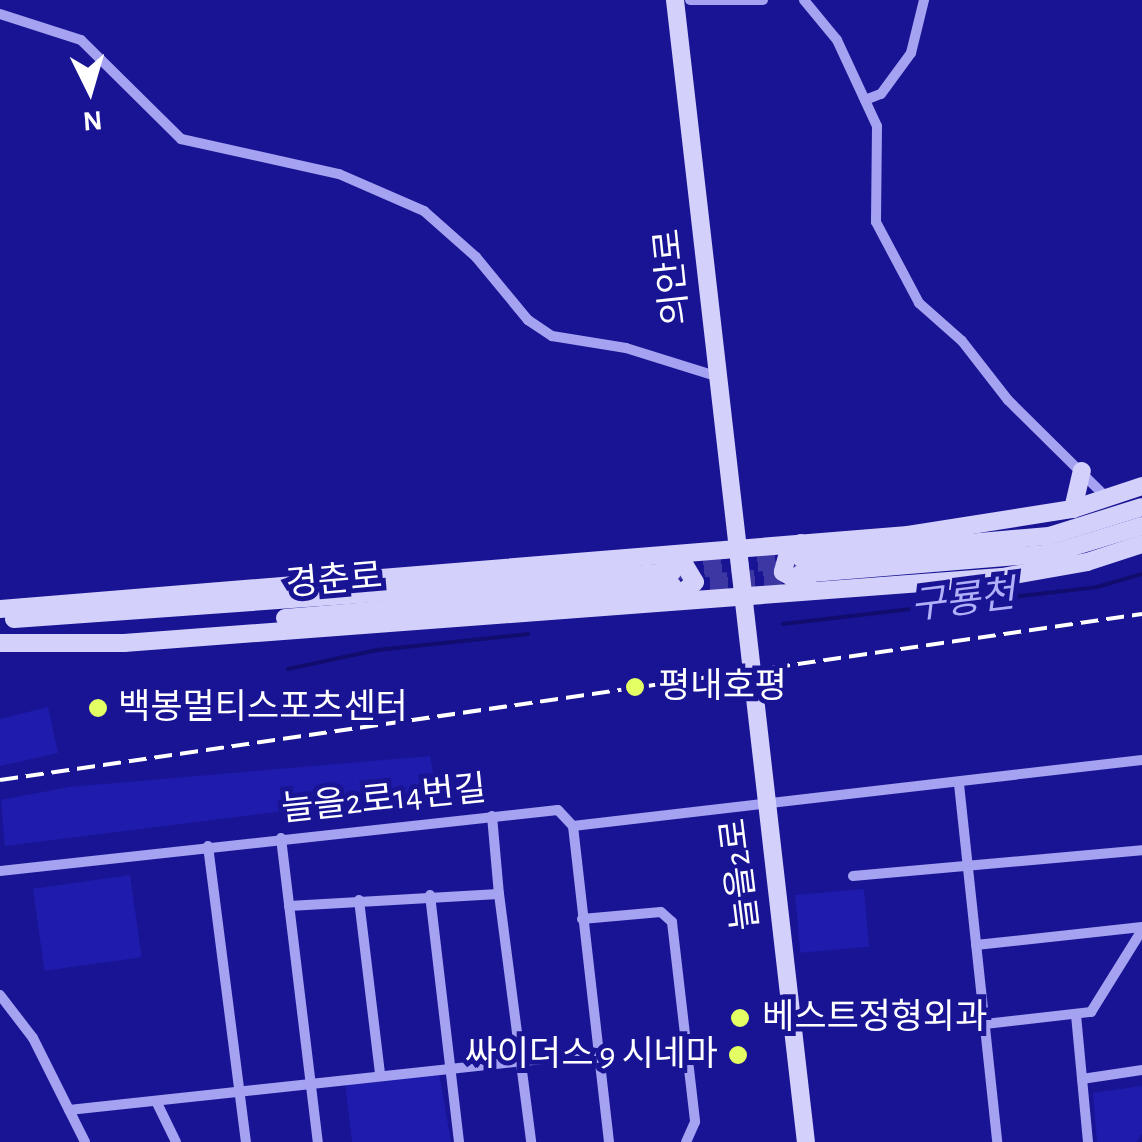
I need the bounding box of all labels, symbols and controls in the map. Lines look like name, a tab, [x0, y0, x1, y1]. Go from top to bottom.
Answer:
north arrow	[40, 40, 140, 140]
text: N	[82, 105, 104, 135]
street label: 의안로	[647, 227, 699, 327]
street label: 경춘로	[284, 556, 384, 606]
water label: 구룡천	[908, 573, 1018, 631]
place label: 평내호평	[658, 666, 787, 708]
marker: 평내호평	[622, 674, 648, 700]
place label: 백봉멀티스포츠센터	[118, 687, 408, 729]
marker: 백봉멀티스포츠센터	[87, 697, 109, 719]
street label: 늘을2로14번길	[279, 768, 489, 832]
street label: 늘을2로	[713, 816, 769, 932]
place label: 베스트정형외과	[762, 997, 987, 1039]
marker: 베스트정형외과	[727, 1005, 753, 1031]
place label: 싸이더스 9 시네마	[465, 1034, 718, 1076]
marker: 싸이더스 9 시네마	[727, 1044, 749, 1066]

